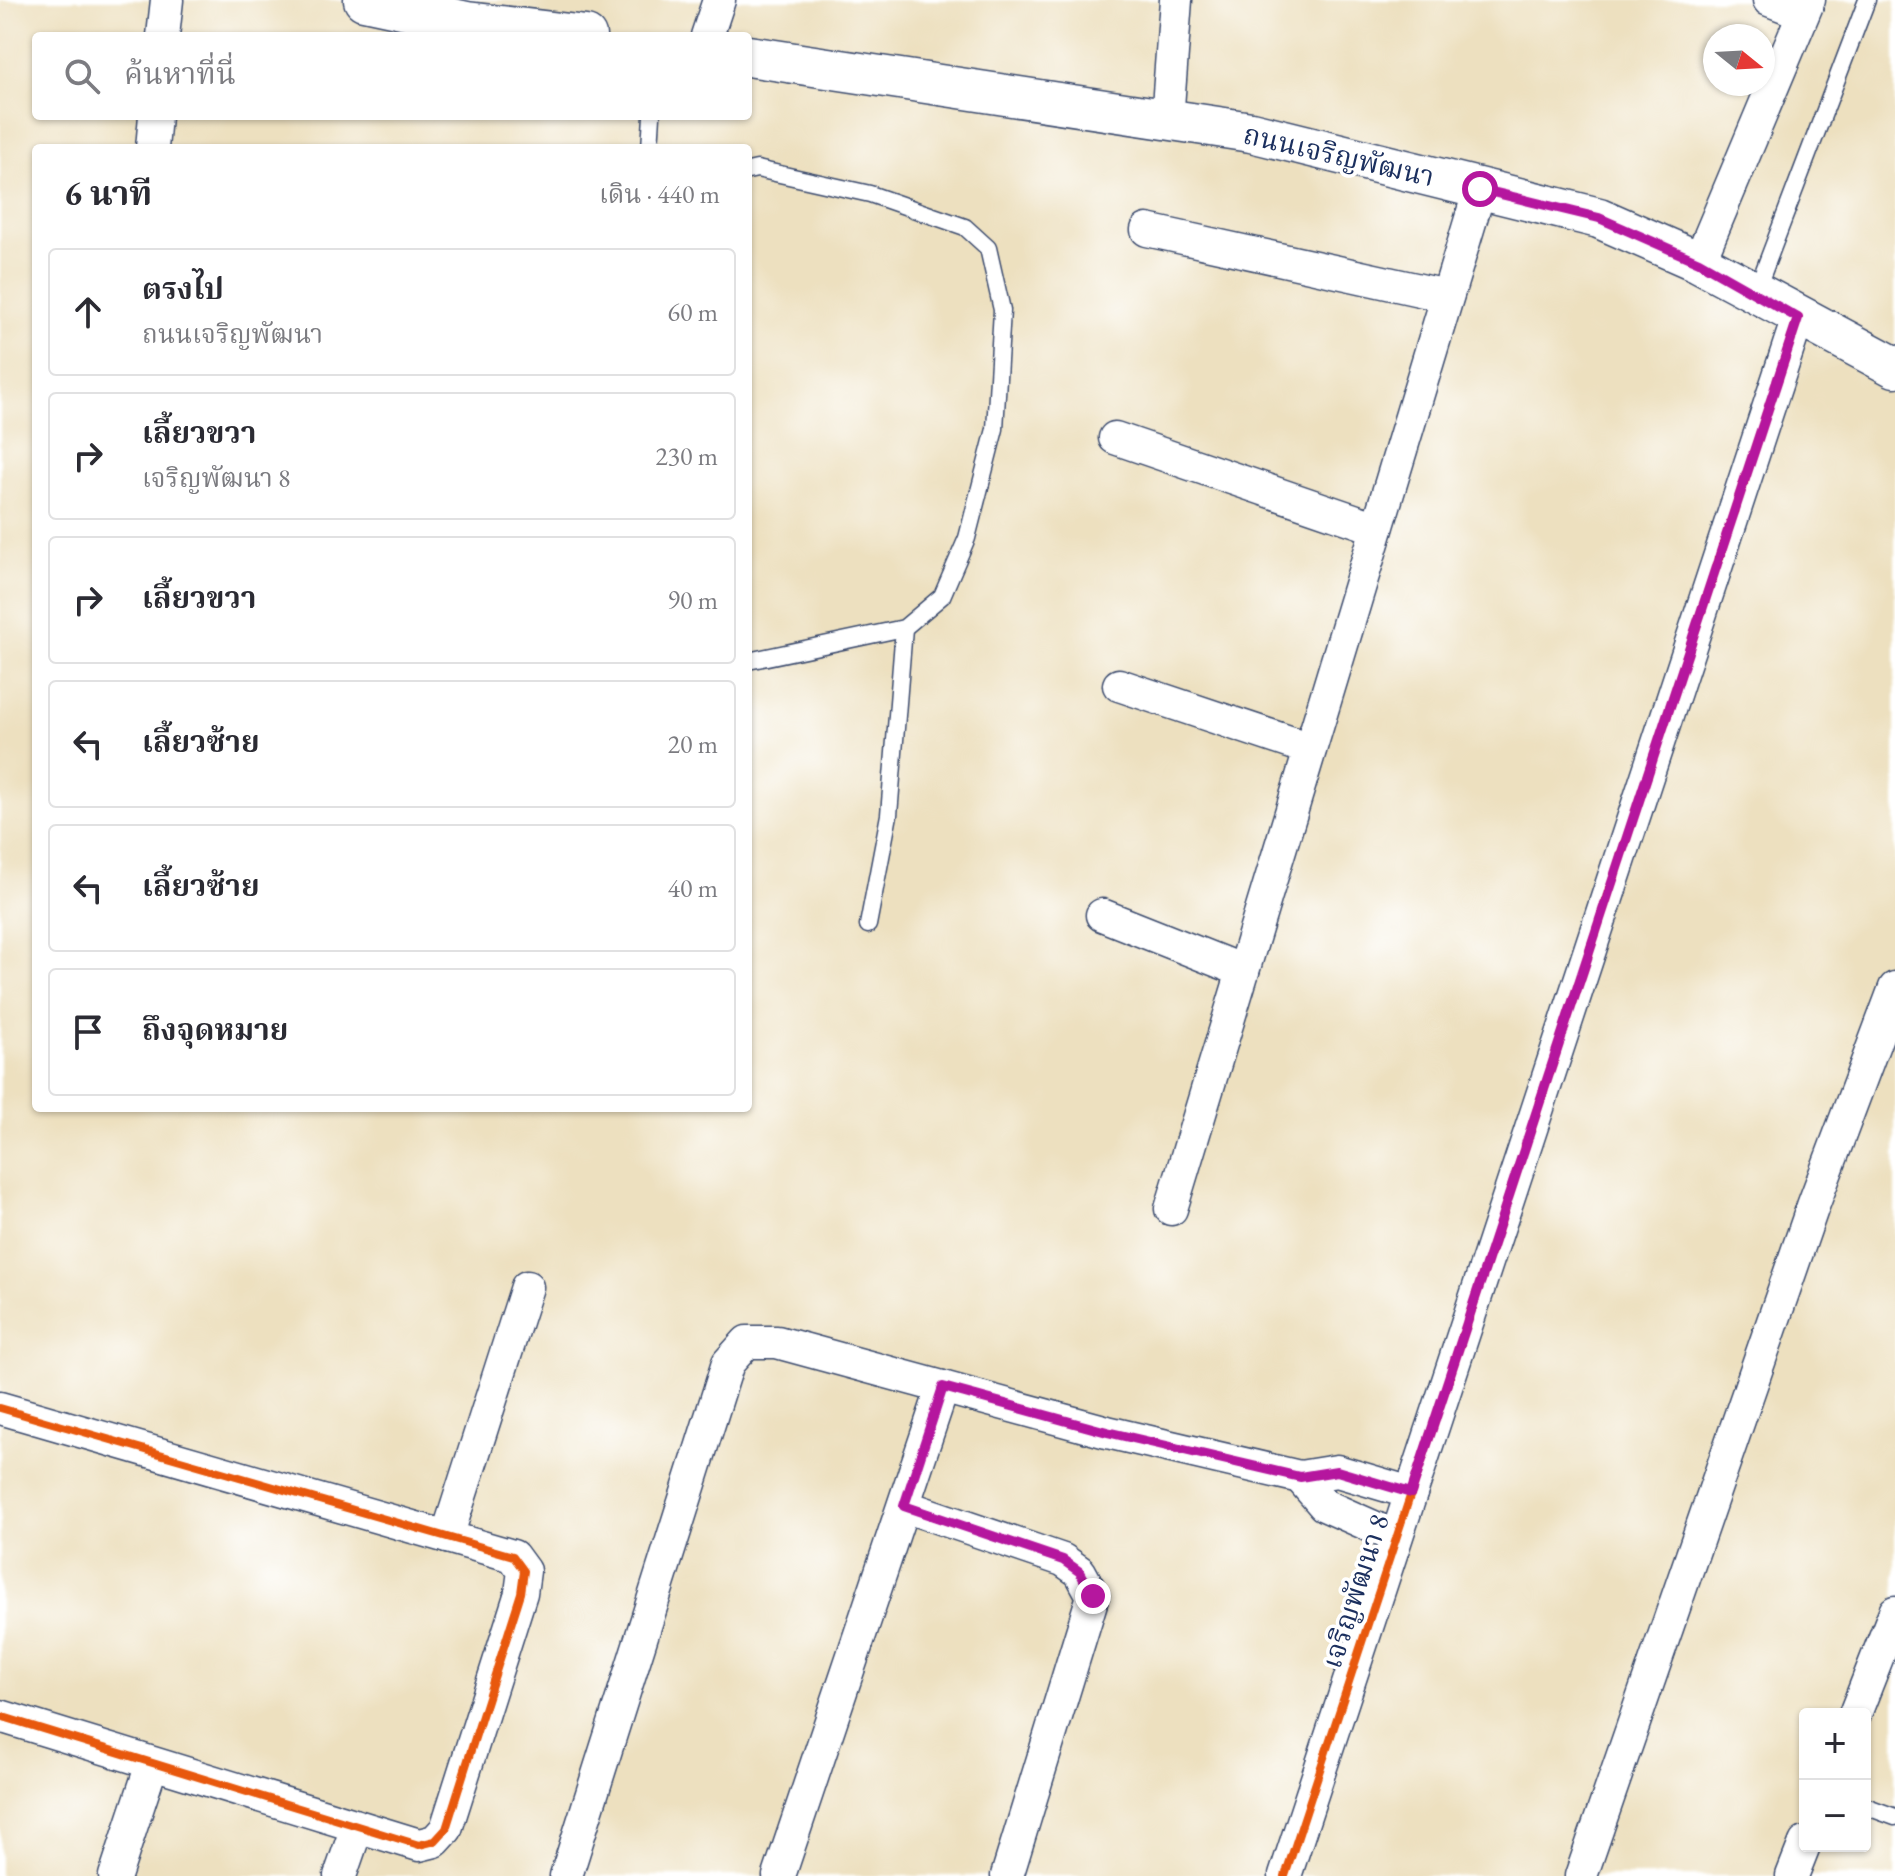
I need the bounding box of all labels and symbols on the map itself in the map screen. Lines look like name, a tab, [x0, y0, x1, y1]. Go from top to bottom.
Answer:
north arrow	[1703, 24, 1775, 96]
street label: ถนนเจริญพัฒนา	[1240, 116, 1438, 194]
route start	[1462, 171, 1498, 207]
street label: เจริญพัฒนา 8	[1313, 1509, 1397, 1673]
route end	[1075, 1578, 1111, 1614]

